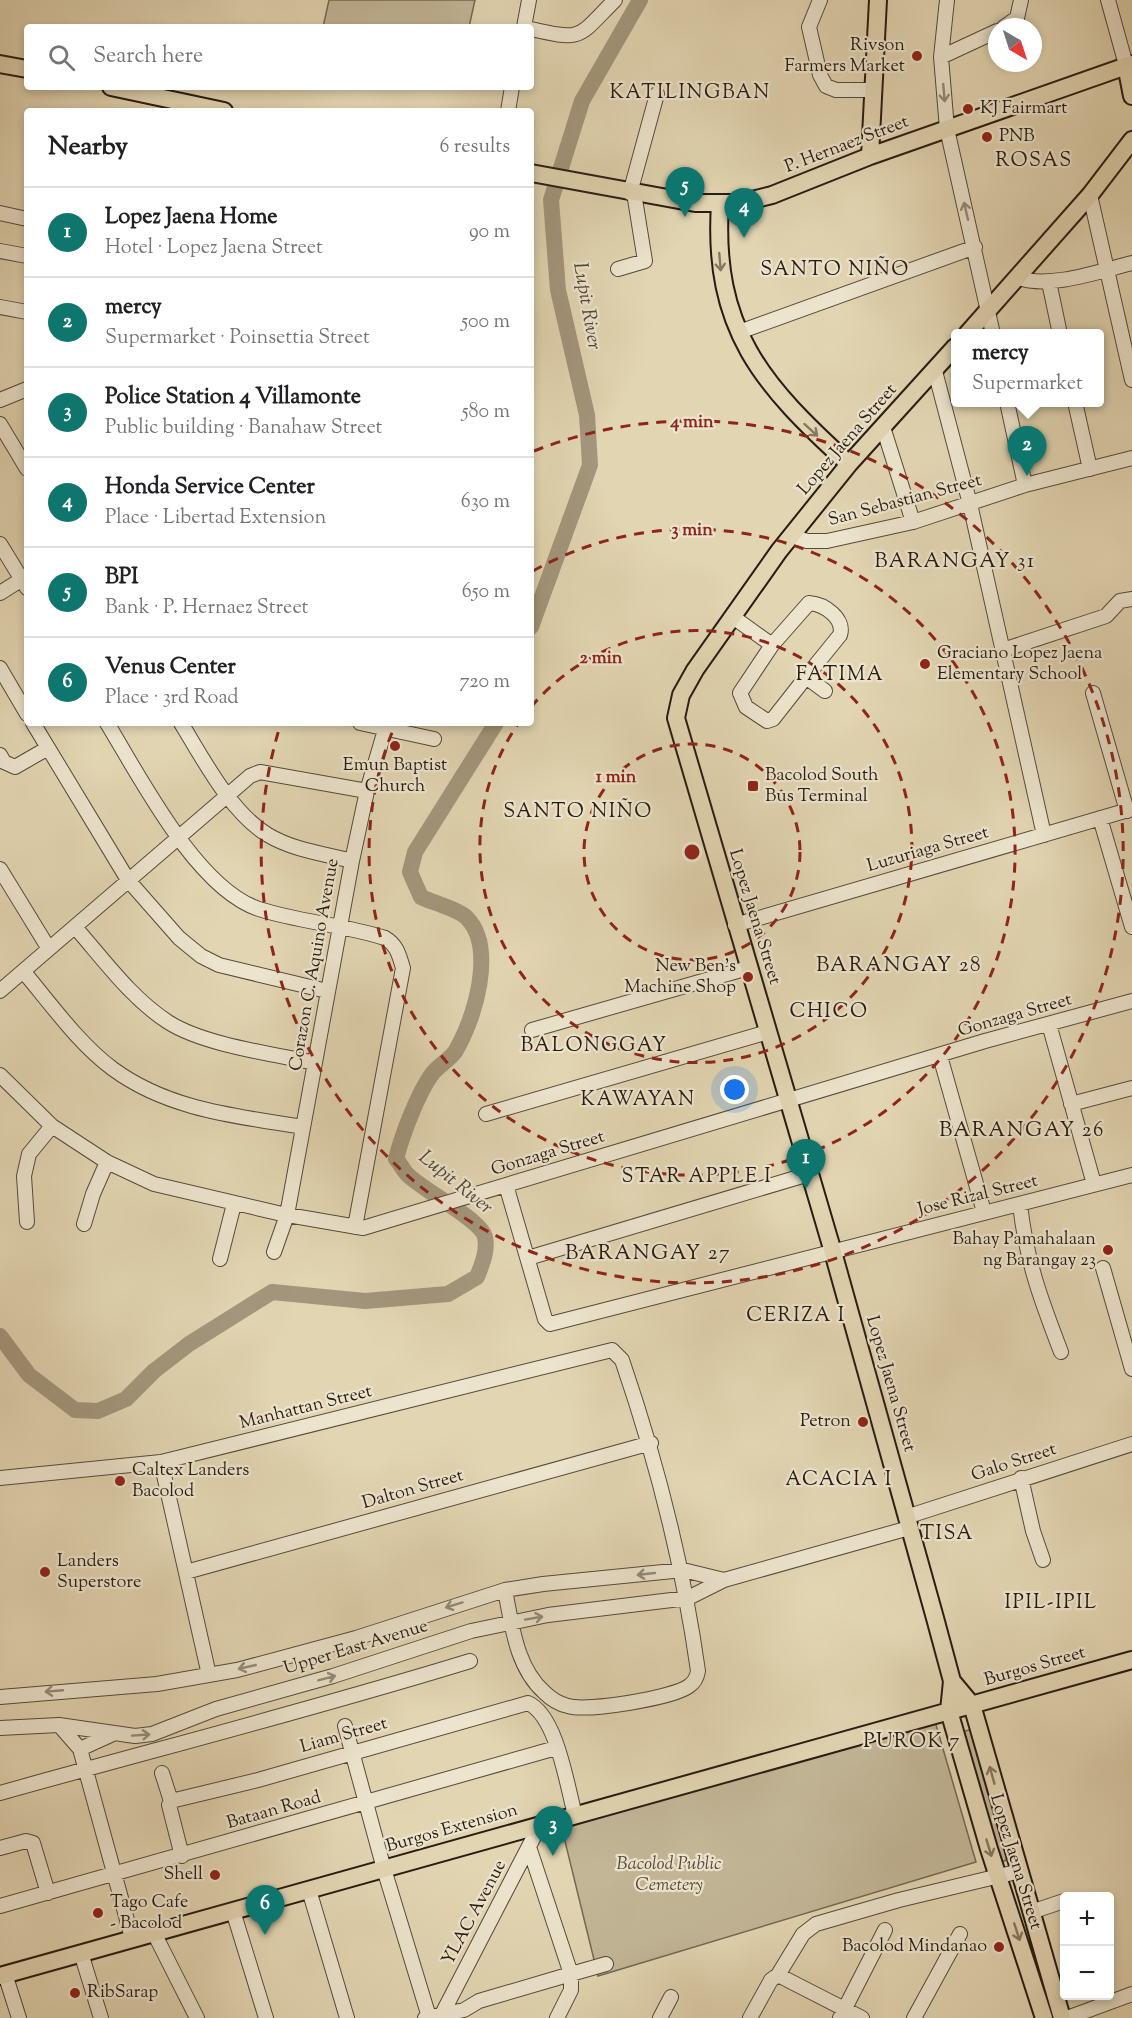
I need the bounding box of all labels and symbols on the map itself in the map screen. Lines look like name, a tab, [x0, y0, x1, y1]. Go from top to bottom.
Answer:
north arrow	[988, 18, 1042, 72]
place label: Rivson Farmers Market	[785, 33, 905, 80]
marker: Rivson Farmers Market	[910, 49, 924, 63]
district label: KATILINGBAN	[609, 79, 771, 108]
one-way arrow	[938, 83, 949, 103]
place label: KJ Fairmart	[980, 96, 1067, 122]
marker: KJ Fairmart	[961, 102, 975, 116]
street label: P. Hernaez Street	[781, 109, 913, 181]
place label: PNB	[999, 124, 1035, 150]
marker: PNB	[980, 130, 994, 144]
district label: ROSAS	[995, 147, 1073, 176]
pin: 5	[666, 168, 704, 217]
pin: 4	[724, 188, 764, 238]
one-way arrow	[960, 202, 972, 221]
one-way arrow	[715, 252, 726, 272]
district label: SANTO NIÑO	[760, 255, 910, 285]
water label: Lupit River	[564, 260, 608, 352]
street label: Lopez Jaena Street	[792, 378, 904, 502]
text: 4 min	[669, 410, 714, 436]
one-way arrow	[803, 423, 818, 437]
pin: 2	[1008, 426, 1046, 476]
street label: San Sebastian Street	[825, 468, 985, 534]
text: 3 min	[671, 518, 713, 544]
district label: BARANGAY 31	[874, 547, 1036, 577]
place label: Graciano Lopez Jaena Elementary School	[937, 641, 1102, 688]
text: 2 min	[580, 646, 623, 672]
marker: Graciano Lopez Jaena Elementary School	[918, 657, 932, 671]
district label: FATIMA	[796, 661, 884, 690]
marker: Emun Baptist Church	[388, 739, 402, 753]
place label: Emun Baptist Church	[343, 753, 447, 800]
place label: Bacolod South Bus Terminal	[765, 763, 879, 810]
text: 1 min	[596, 765, 637, 791]
marker: Bacolod South Bus Terminal	[746, 779, 760, 793]
district label: SANTO NIÑO	[503, 797, 653, 827]
street label: Luzuriaga Street	[864, 820, 992, 880]
centre of rings	[682, 842, 702, 862]
street label: Lopez Jaena Street	[721, 846, 787, 988]
street label: Corazon C. Aquino Avenue	[283, 857, 347, 1073]
district label: BARANGAY 28	[816, 951, 982, 981]
place label: New Ben's Machine Shop	[624, 954, 736, 1001]
marker: New Ben's Machine Shop	[741, 970, 755, 984]
street label: Gonzaga Street	[955, 987, 1075, 1045]
district label: CHICO	[789, 998, 869, 1027]
district label: BALONGGAY	[521, 1032, 667, 1061]
your location	[720, 1075, 749, 1104]
district label: KAWAYAN	[581, 1086, 695, 1115]
district label: BARANGAY 26	[939, 1116, 1105, 1146]
street label: Gonzaga Street	[488, 1124, 608, 1184]
pin: 1	[786, 1140, 826, 1189]
water label: Lupit River	[411, 1144, 499, 1222]
district label: STAR APPLE I	[622, 1163, 772, 1192]
street label: Jose Rizal Street	[914, 1169, 1041, 1224]
place label: Bahay Pamahalaan ng Barangay 23	[952, 1227, 1096, 1274]
district label: BARANGAY 27	[565, 1239, 731, 1269]
marker: Bahay Pamahalaan ng Barangay 23	[1101, 1243, 1115, 1257]
district label: CERIZA I	[746, 1302, 846, 1331]
street label: Lopez Jaena Street	[858, 1313, 922, 1455]
street label: Manhattan Street	[237, 1379, 375, 1437]
place label: Petron	[800, 1409, 851, 1435]
marker: Petron	[856, 1415, 870, 1429]
street label: Galo Street	[968, 1437, 1060, 1489]
place label: Caltex Landers Bacolod	[132, 1458, 249, 1505]
street label: Dalton Street	[359, 1463, 467, 1517]
district label: ACACIA I	[785, 1466, 893, 1495]
marker: Caltex Landers Bacolod	[113, 1474, 127, 1488]
district label: TISA	[920, 1520, 974, 1549]
place label: Landers Superstore	[57, 1549, 141, 1596]
marker: Landers Superstore	[38, 1565, 52, 1579]
one-way arrow	[636, 1569, 656, 1580]
district label: IPIL-IPIL	[1004, 1589, 1098, 1618]
one-way arrow	[445, 1600, 464, 1611]
one-way arrow	[524, 1612, 544, 1623]
street label: Upper East Avenue	[281, 1614, 431, 1682]
street label: Burgos Street	[981, 1640, 1089, 1694]
one-way arrow	[238, 1662, 257, 1674]
one-way arrow	[317, 1672, 336, 1683]
one-way arrow	[44, 1686, 64, 1697]
street label: Liam Street	[297, 1711, 391, 1761]
district label: PUROK 7	[863, 1728, 961, 1757]
one-way arrow	[131, 1730, 151, 1741]
one-way arrow	[986, 1765, 997, 1784]
street label: Bataan Road	[224, 1785, 324, 1837]
street label: Lopez Jaena Street	[982, 1791, 1048, 1933]
street label: Burgos Extension	[383, 1798, 521, 1860]
pin: 3	[534, 1806, 572, 1856]
one-way arrow	[984, 1838, 995, 1857]
park label: Bacolod Public Cemetery	[616, 1852, 722, 1899]
street label: YLAC Avenue	[436, 1856, 514, 1970]
place label: Shell	[164, 1862, 203, 1888]
marker: Shell	[208, 1868, 222, 1882]
pin: 6	[246, 1886, 284, 1935]
place label: Tago Cafe - Bacolod	[110, 1890, 188, 1937]
marker: Tago Cafe - Bacolod	[91, 1906, 105, 1920]
one-way arrow	[1012, 1922, 1023, 1941]
place label: Bacolod Mindanao	[842, 1934, 987, 1960]
marker: Bacolod Mindanao	[992, 1940, 1006, 1954]
place label: RibSarap	[87, 1980, 158, 2006]
marker: RibSarap	[68, 1986, 82, 2000]

